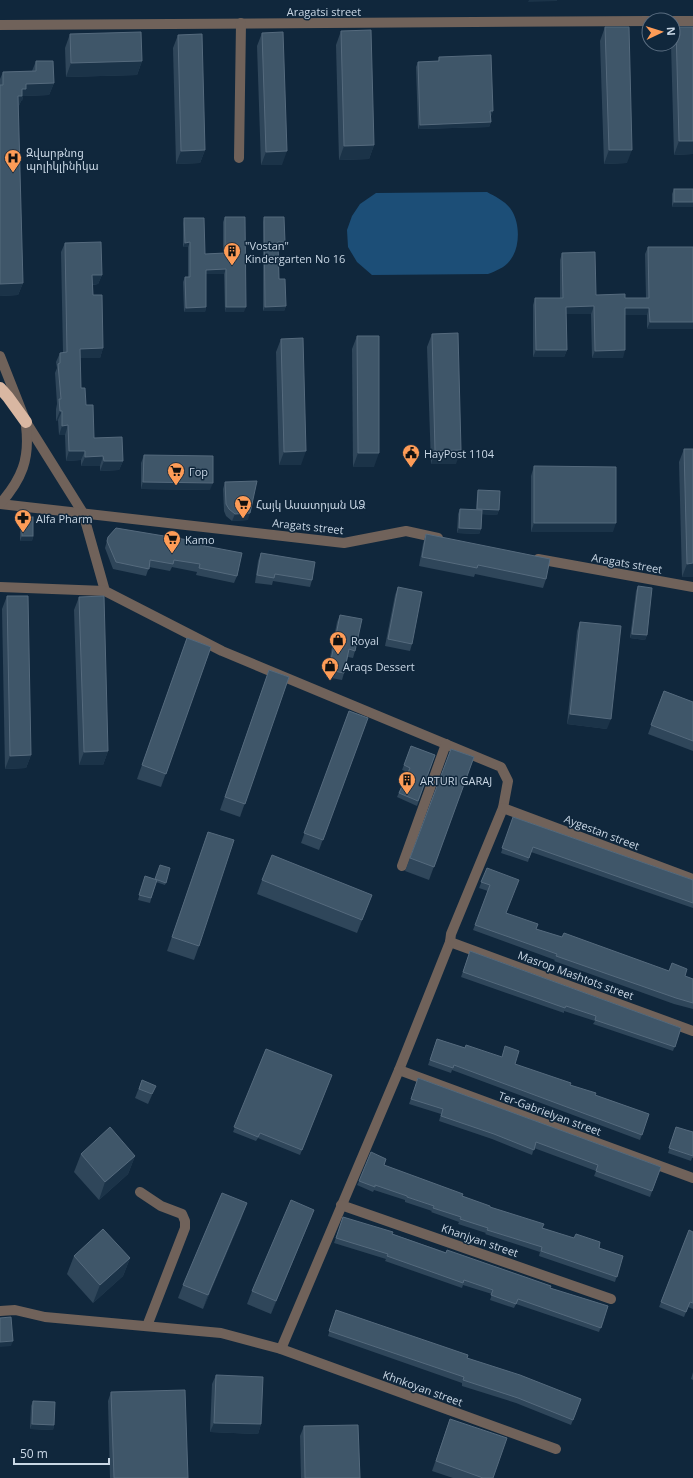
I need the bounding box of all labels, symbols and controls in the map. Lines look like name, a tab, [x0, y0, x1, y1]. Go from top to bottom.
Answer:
street label: Aragatsi street	[287, 4, 361, 19]
north arrow	[641, 12, 681, 52]
text: N	[664, 26, 679, 36]
place label: Զվարթնոց պոլիկլինիկա	[26, 145, 99, 173]
hospital icon: Զվարթնոց պոլիկլինիկա	[3, 148, 23, 173]
place label: "Vostan" Kindergarten No 16	[245, 238, 345, 266]
building icon: "Vostan" Kindergarten No 16	[222, 241, 242, 266]
public building icon: HayPost 1104	[401, 443, 421, 468]
place label: HayPost 1104	[424, 446, 495, 461]
supermarket icon: Гор	[166, 461, 186, 486]
place label: Гор	[189, 464, 208, 479]
supermarket icon: Հայկ Ասատրյան ԱՁ	[233, 494, 253, 519]
place label: Հայկ Ասատրյան ԱՁ	[256, 497, 366, 512]
pharmacy icon: Alfa Pharm	[13, 508, 33, 533]
place label: Alfa Pharm	[36, 511, 93, 526]
street label: Aragats street	[272, 515, 344, 537]
supermarket icon: Kamo	[162, 529, 182, 554]
place label: Kamo	[185, 532, 215, 547]
street label: Aragats street	[590, 549, 664, 577]
shop icon: Royal	[328, 630, 348, 655]
place label: Royal	[351, 633, 379, 648]
shop icon: Araqs Dessert	[320, 656, 340, 681]
place label: Araqs Dessert	[343, 659, 415, 674]
building icon: ARTURI GARAJ	[397, 770, 417, 795]
place label: ARTURI GARAJ	[420, 773, 492, 788]
street label: Aygestan street	[562, 811, 642, 853]
street label: Masrop Mashtots street	[516, 947, 636, 1003]
street label: Ter-Gabrielyan street	[496, 1087, 604, 1139]
street label: Khanjyan street	[440, 1220, 520, 1260]
street label: Khnkoyan street	[381, 1367, 465, 1409]
scale bar	[14, 1440, 109, 1466]
text: 50 m	[20, 1445, 48, 1462]

